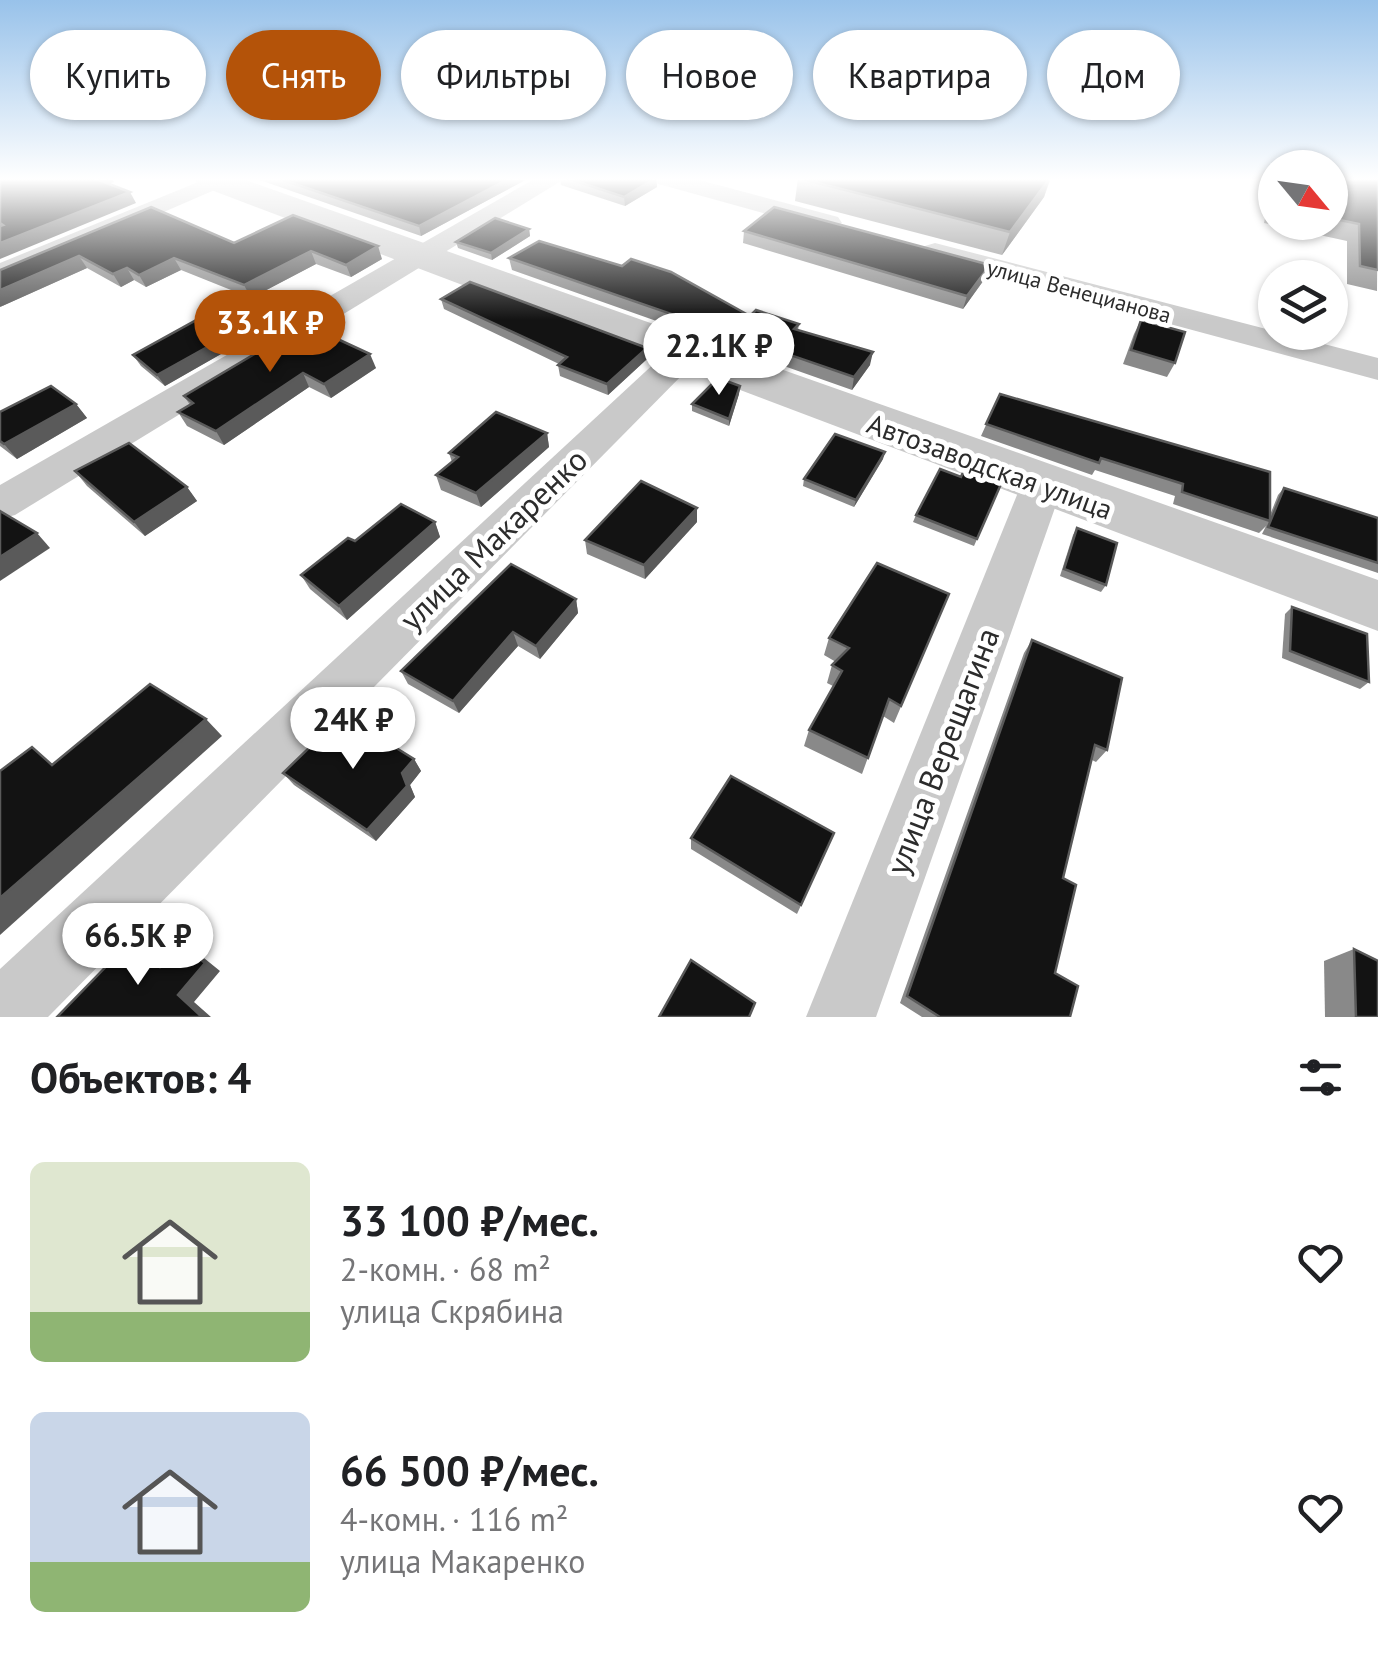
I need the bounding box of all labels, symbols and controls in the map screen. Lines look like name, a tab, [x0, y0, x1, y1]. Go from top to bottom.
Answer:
chip: Купить	[30, 30, 206, 120]
chip: Снять	[226, 30, 381, 120]
chip: Фильтры	[401, 30, 606, 120]
chip: Новое	[626, 30, 793, 120]
chip: Квартира	[813, 30, 1027, 120]
chip: Дом	[1047, 30, 1180, 120]
north arrow	[1258, 150, 1348, 240]
map controls	[1258, 150, 1348, 350]
street label: улица Венецианова	[984, 253, 1174, 329]
button: layers	[1258, 260, 1348, 350]
pin: 33.1K ₽	[178, 290, 362, 375]
text: 33.1K ₽	[216, 301, 324, 343]
pin: 22.1K ₽	[627, 313, 811, 398]
text: 22.1K ₽	[665, 324, 773, 366]
street label: Автозаводская улица	[862, 404, 1118, 528]
street label: улица Макаренко	[390, 439, 596, 639]
street label: улица Верещагина	[876, 622, 1008, 880]
pin: 24K ₽	[283, 687, 423, 772]
text: 24K ₽	[312, 698, 394, 740]
pin: 66.5K ₽	[46, 903, 230, 988]
text: 66.5K ₽	[84, 914, 192, 956]
text: Объектов: 4	[30, 1050, 251, 1105]
icon: filters	[1293, 1050, 1348, 1105]
text: 33 100 ₽/мес.	[340, 1193, 599, 1248]
icon: home	[110, 1202, 230, 1322]
icon: heart	[1293, 1235, 1348, 1290]
text: 2-комн. · 68 m²	[340, 1248, 551, 1290]
text: улица Скрябина	[340, 1290, 564, 1332]
text: 66 500 ₽/мес.	[340, 1443, 599, 1498]
icon: home	[110, 1452, 230, 1572]
icon: heart	[1293, 1485, 1348, 1540]
text: 4-комн. · 116 m²	[340, 1498, 568, 1540]
text: улица Макаренко	[340, 1540, 585, 1582]

